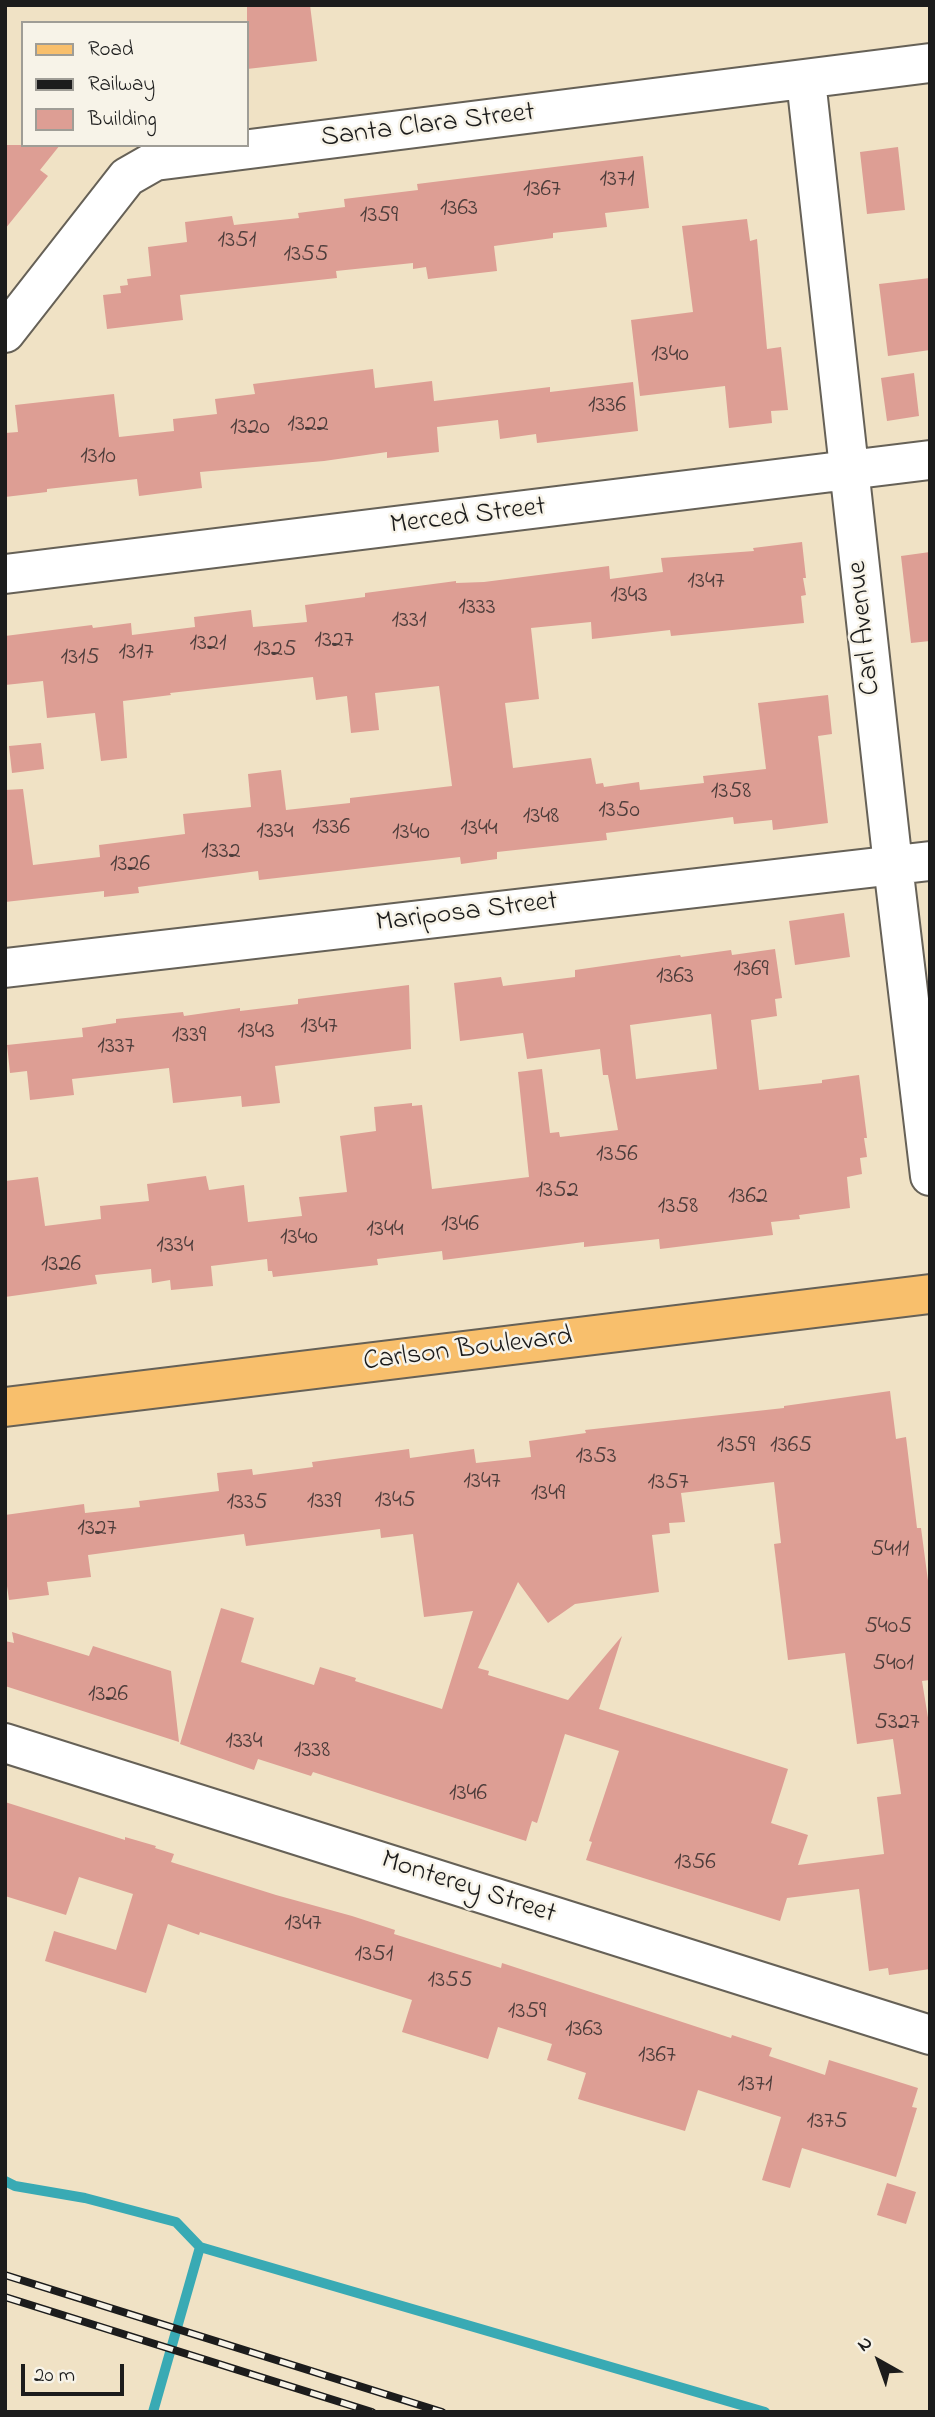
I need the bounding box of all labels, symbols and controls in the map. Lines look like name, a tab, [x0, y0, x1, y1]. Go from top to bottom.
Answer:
legend	[21, 21, 248, 147]
text: Road	[88, 35, 134, 65]
text: Railway	[88, 70, 155, 100]
street label: Santa Clara Street	[319, 97, 537, 157]
text: Building	[88, 105, 157, 135]
house number: 1371	[599, 167, 635, 195]
house number: 1367	[523, 177, 561, 205]
house number: 1363	[440, 196, 478, 224]
house number: 1359	[360, 203, 398, 231]
house number: 1351	[218, 228, 256, 256]
house number: 1355	[284, 242, 328, 270]
house number: 1340	[651, 342, 689, 370]
house number: 1336	[588, 393, 626, 421]
house number: 1322	[287, 412, 329, 440]
house number: 1320	[230, 415, 270, 443]
house number: 1310	[80, 444, 116, 472]
street label: Merced Street	[388, 492, 548, 544]
street label: Carl Avenue	[842, 559, 890, 697]
house number: 1347	[687, 569, 725, 597]
house number: 1343	[610, 583, 648, 611]
house number: 1333	[458, 595, 496, 623]
house number: 1331	[391, 608, 427, 636]
house number: 1327	[314, 628, 354, 656]
house number: 1321	[189, 631, 227, 659]
house number: 1325	[253, 637, 297, 665]
house number: 1317	[118, 640, 154, 668]
house number: 1315	[61, 645, 99, 673]
house number: 1358	[711, 779, 751, 807]
house number: 1350	[598, 798, 640, 826]
house number: 1348	[523, 804, 559, 832]
house number: 1336	[312, 815, 350, 843]
house number: 1344	[460, 816, 498, 844]
house number: 1334	[256, 819, 294, 847]
house number: 1340	[392, 820, 430, 848]
house number: 1332	[201, 839, 241, 867]
house number: 1326	[110, 852, 150, 880]
street label: Mariposa Street	[374, 886, 560, 942]
house number: 1369	[733, 957, 769, 985]
house number: 1363	[656, 964, 694, 992]
house number: 1347	[300, 1014, 338, 1042]
house number: 1343	[237, 1019, 275, 1047]
house number: 1339	[172, 1023, 206, 1051]
house number: 1337	[97, 1034, 135, 1062]
house number: 1356	[596, 1142, 638, 1170]
house number: 1352	[535, 1178, 579, 1206]
house number: 1362	[728, 1184, 768, 1212]
house number: 1358	[658, 1194, 698, 1222]
house number: 1346	[441, 1212, 479, 1240]
house number: 1344	[366, 1217, 404, 1245]
house number: 1340	[280, 1225, 318, 1253]
house number: 1334	[156, 1233, 194, 1261]
house number: 1326	[41, 1252, 81, 1280]
street label: Carlson Boulevard	[362, 1322, 574, 1380]
house number: 1359	[717, 1433, 755, 1461]
house number: 1365	[770, 1433, 812, 1461]
house number: 1353	[575, 1444, 617, 1472]
house number: 1347	[463, 1469, 501, 1497]
house number: 1357	[647, 1470, 689, 1498]
house number: 1349	[531, 1481, 565, 1509]
house number: 1345	[374, 1488, 416, 1516]
house number: 1339	[307, 1489, 341, 1517]
house number: 1335	[226, 1490, 268, 1518]
house number: 1327	[77, 1516, 117, 1544]
house number: 5411	[871, 1537, 909, 1565]
house number: 5405	[864, 1614, 912, 1642]
house number: 5401	[872, 1651, 914, 1679]
house number: 1326	[88, 1682, 128, 1710]
house number: 5327	[874, 1710, 920, 1738]
house number: 1334	[225, 1729, 263, 1757]
house number: 1338	[294, 1738, 330, 1766]
house number: 1346	[449, 1781, 487, 1809]
street label: Monterey Street	[376, 1845, 560, 1933]
house number: 1356	[674, 1850, 716, 1878]
house number: 1347	[284, 1911, 322, 1939]
house number: 1351	[355, 1942, 393, 1970]
house number: 1355	[428, 1968, 472, 1996]
house number: 1359	[508, 1999, 546, 2027]
house number: 1363	[565, 2017, 603, 2045]
house number: 1367	[638, 2043, 676, 2071]
house number: 1371	[737, 2072, 773, 2100]
house number: 1375	[806, 2109, 848, 2137]
north arrow	[844, 2326, 914, 2396]
text: N	[852, 2330, 879, 2359]
scale bar	[24, 2350, 128, 2394]
text: 20 m	[34, 2361, 75, 2391]

